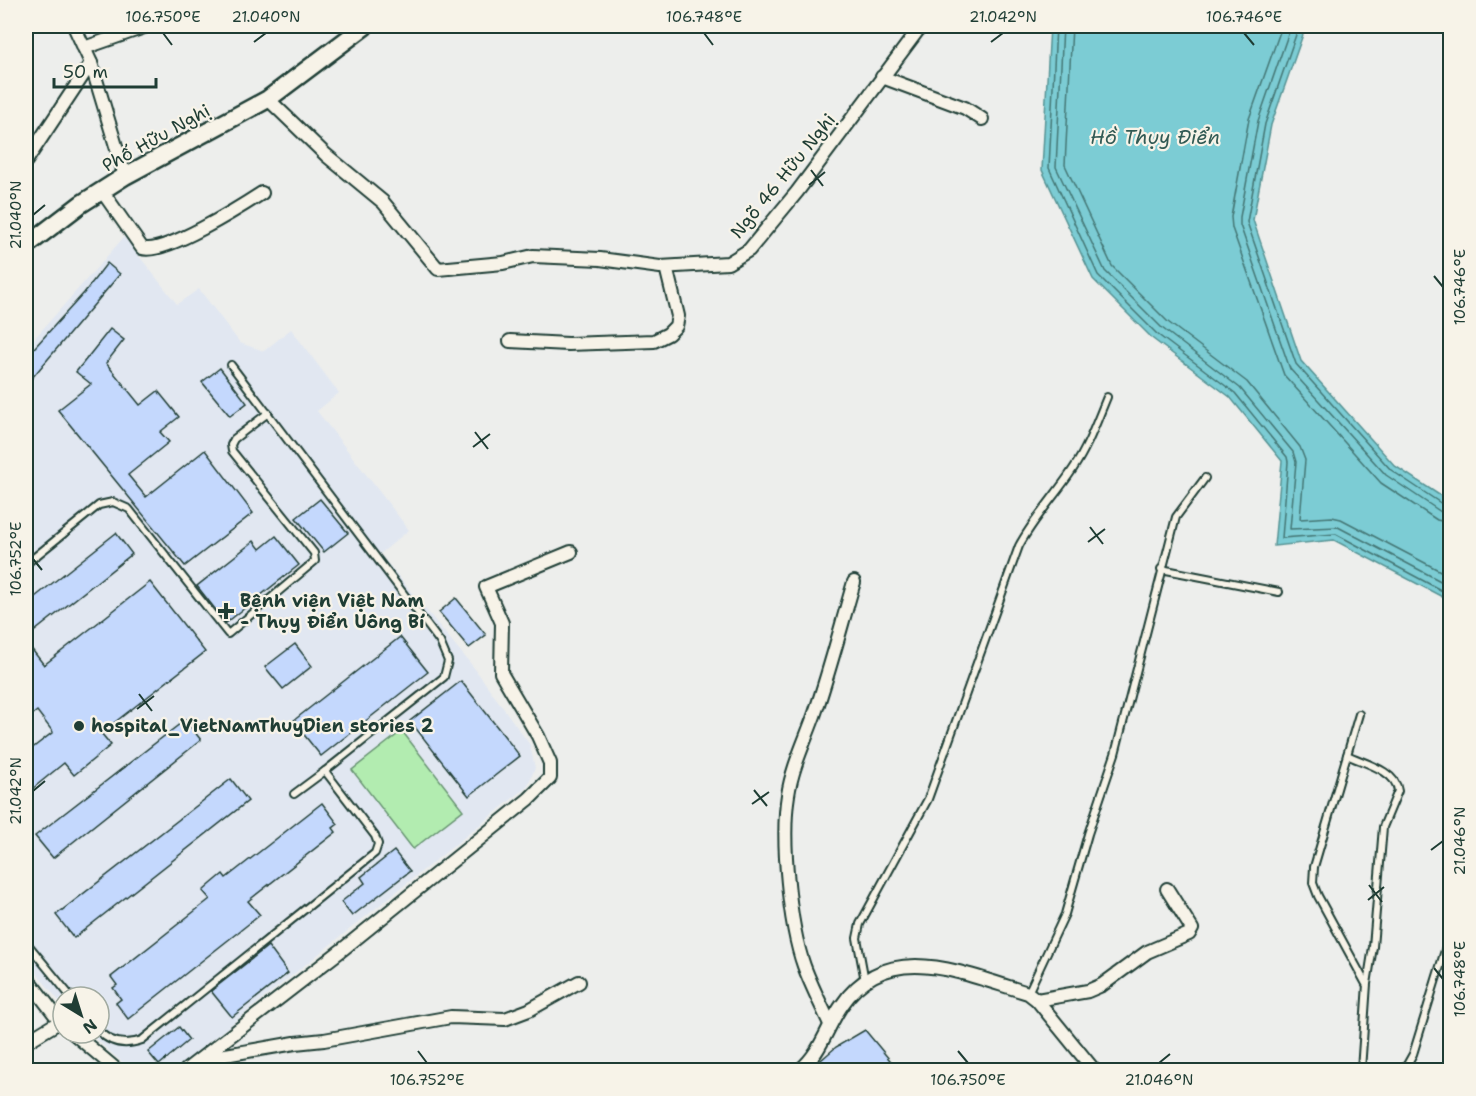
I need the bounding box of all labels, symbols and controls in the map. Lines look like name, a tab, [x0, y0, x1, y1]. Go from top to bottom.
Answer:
text: 106.750°E	[125, 7, 201, 27]
text: 21.040°N	[232, 7, 300, 27]
text: 106.748°E	[666, 7, 742, 27]
text: 21.042°N	[969, 7, 1037, 27]
text: 106.746°E	[1206, 7, 1282, 27]
scale bar	[54, 51, 156, 89]
text: 50 m	[63, 60, 108, 84]
street label: Phố Hữu Nghị	[98, 98, 214, 178]
street label: Ngõ 46 Hữu Nghị	[725, 108, 841, 244]
water label: Hồ Thụy Điển	[1090, 124, 1220, 150]
text: 21.040°N	[6, 181, 26, 249]
text: 106.746°E	[1450, 249, 1470, 325]
text: 106.752°E	[6, 522, 26, 596]
place label: Bệnh viện Việt Nam - Thụy Điển Uông Bí	[240, 589, 425, 634]
marker: Bệnh viện Việt Nam - Thụy Điển Uông Bí	[217, 602, 235, 620]
place label: hospital_VietNamThuyDien stories 2	[91, 714, 434, 738]
marker: hospital_VietNamThuyDien stories 2	[72, 719, 86, 733]
text: 21.042°N	[6, 757, 26, 825]
text: 21.046°N	[1450, 807, 1470, 875]
text: 106.748°E	[1450, 941, 1470, 1017]
north arrow	[51, 985, 111, 1045]
text: N	[78, 1014, 101, 1039]
text: 106.752°E	[390, 1070, 464, 1090]
text: 106.750°E	[930, 1070, 1006, 1090]
text: 21.046°N	[1125, 1070, 1193, 1090]

